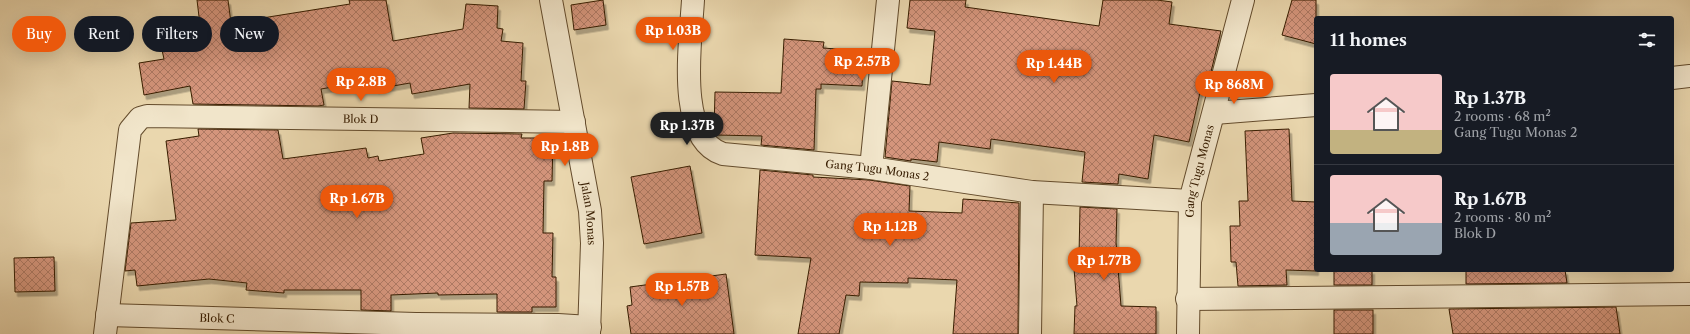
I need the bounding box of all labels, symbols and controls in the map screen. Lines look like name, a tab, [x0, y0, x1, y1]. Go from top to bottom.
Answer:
chip: Buy	[12, 16, 66, 52]
chip: Rent	[74, 16, 134, 52]
chip: Filters	[142, 16, 212, 52]
chip: New	[220, 16, 279, 52]
pin: Rp 1.03B	[632, 17, 714, 51]
text: Rp 1.03B	[645, 22, 701, 38]
icon: filters	[1636, 29, 1658, 51]
text: 11 homes	[1330, 30, 1407, 50]
pin: Rp 2.57B	[821, 48, 903, 82]
pin: Rp 1.44B	[1013, 50, 1095, 84]
text: Rp 2.57B	[834, 53, 890, 69]
text: Rp 1.44B	[1026, 55, 1082, 71]
pin: Rp 2.8B	[324, 68, 398, 102]
pin: Rp 868M	[1197, 71, 1271, 105]
text: Rp 2.8B	[336, 73, 386, 89]
text: Rp 868M	[1204, 76, 1264, 92]
text: Rp 1.37B	[1454, 88, 1526, 108]
icon: home	[1362, 90, 1410, 138]
text: 2 rooms · 68 m²	[1454, 108, 1551, 124]
street label: Blok D	[343, 112, 379, 126]
pin: Rp 1.37B	[646, 112, 728, 146]
text: Rp 1.37B	[659, 117, 715, 133]
street label: Gang Tugu Monas	[1183, 123, 1217, 218]
text: Gang Tugu Monas 2	[1454, 124, 1577, 140]
pin: Rp 1.8B	[528, 133, 602, 167]
text: Rp 1.8B	[540, 138, 590, 154]
street label: Gang Tugu Monas 2	[825, 157, 930, 184]
street label: Jalan Monas	[577, 179, 599, 246]
pin: Rp 1.67B	[316, 185, 398, 219]
text: Rp 1.67B	[1454, 189, 1527, 209]
text: Rp 1.67B	[329, 190, 385, 206]
icon: home	[1362, 191, 1410, 239]
text: 2 rooms · 80 m²	[1454, 209, 1551, 225]
pin: Rp 1.12B	[849, 213, 931, 247]
text: Rp 1.12B	[863, 218, 917, 234]
text: Blok D	[1454, 225, 1496, 241]
pin: Rp 1.77B	[1063, 247, 1145, 281]
text: Rp 1.77B	[1077, 252, 1131, 268]
pin: Rp 1.57B	[641, 273, 723, 307]
text: Rp 1.57B	[654, 278, 710, 294]
street label: Blok C	[199, 311, 235, 326]

